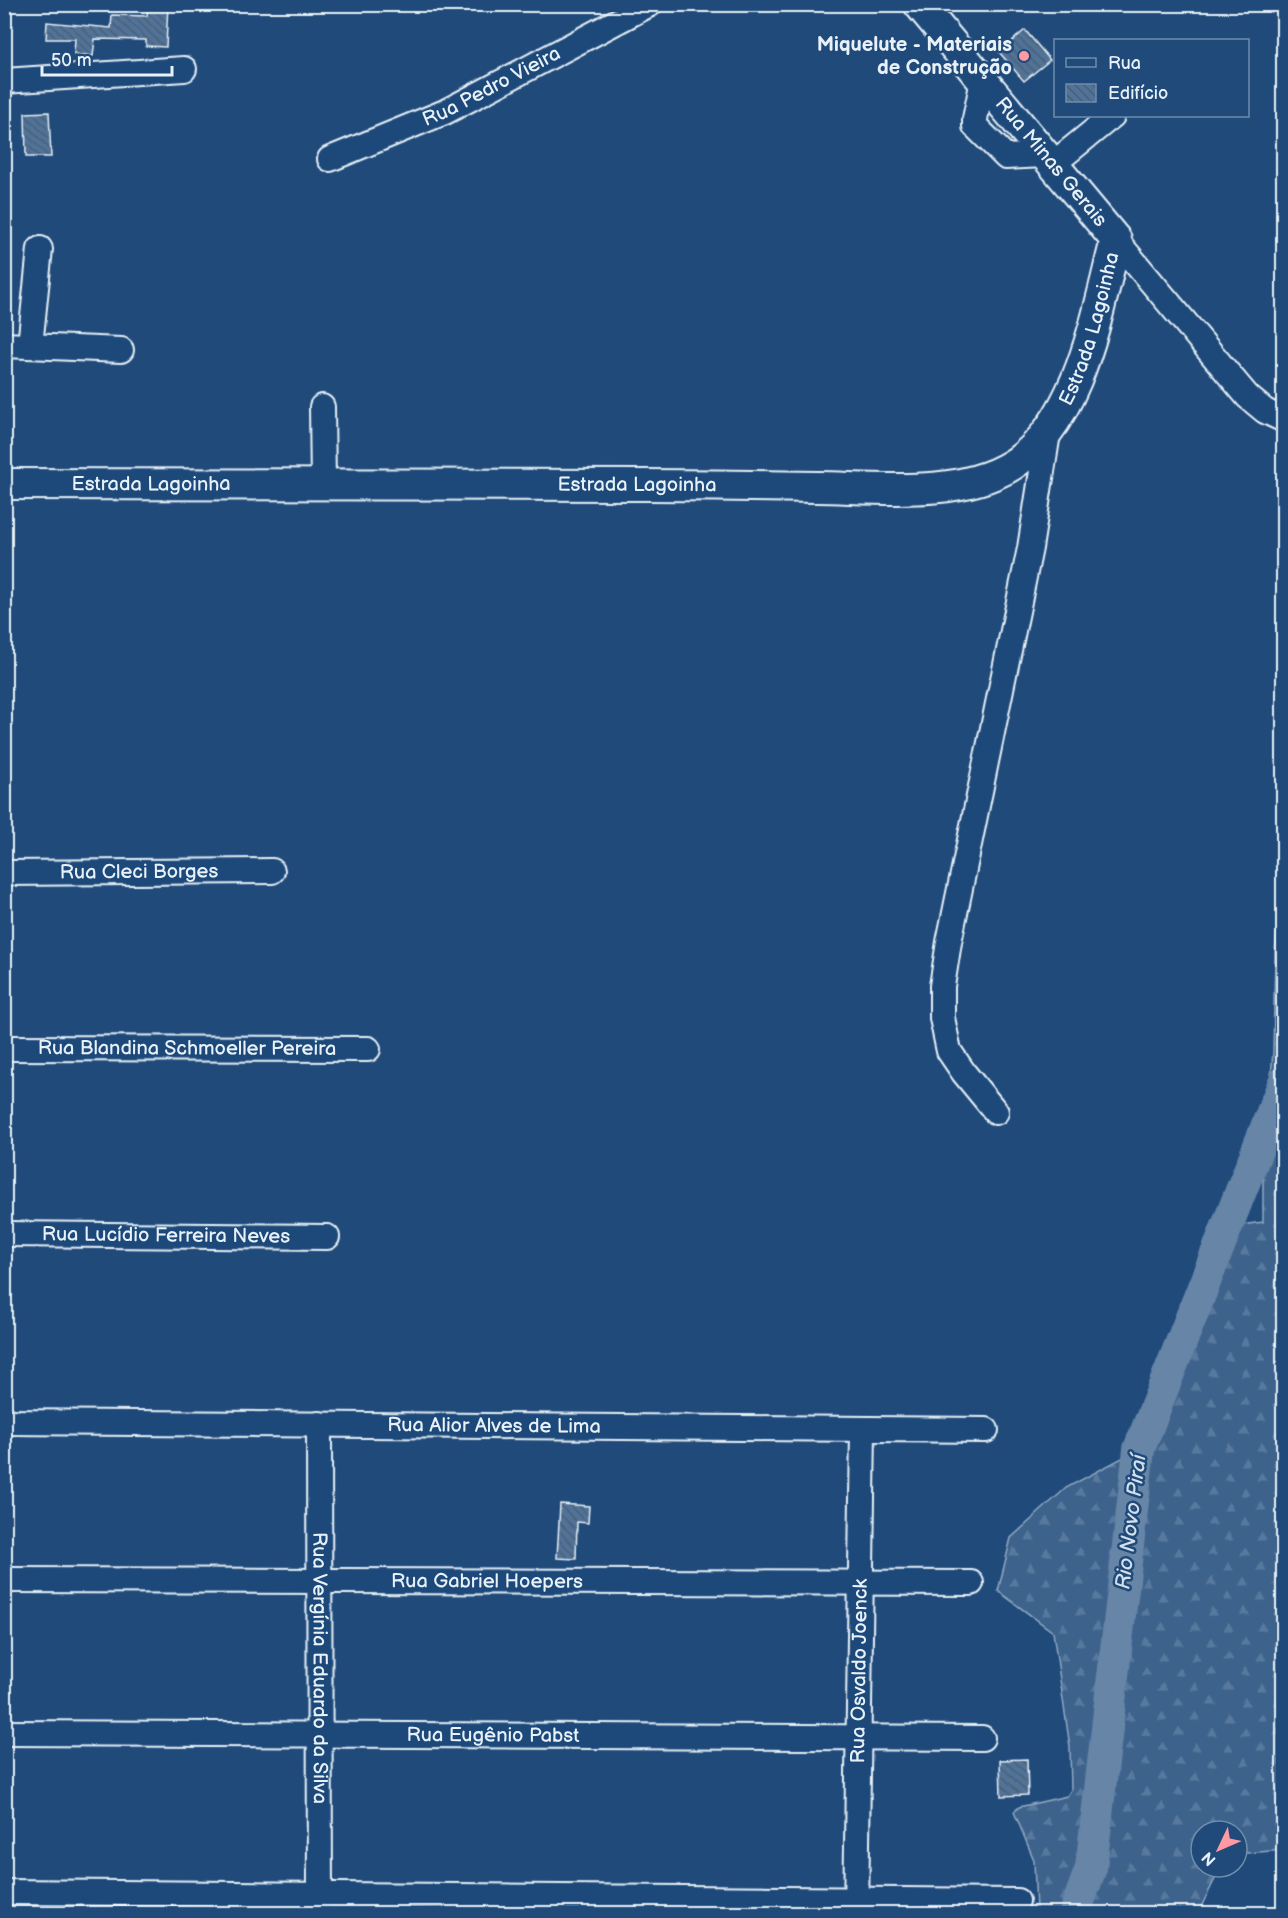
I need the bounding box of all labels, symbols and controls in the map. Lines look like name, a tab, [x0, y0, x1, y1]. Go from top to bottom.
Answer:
place label: Miquelute - Materiais de Construção	[817, 33, 1012, 80]
scale bar	[42, 39, 172, 77]
legend	[1054, 39, 1249, 117]
street label: Rua Pedro Vieira	[419, 41, 565, 132]
marker: Miquelute - Materiais de Construção	[1017, 49, 1031, 63]
text: 50 m	[51, 50, 92, 71]
text: Rua	[1108, 53, 1141, 74]
text: Edifício	[1108, 83, 1168, 104]
street label: Rua Minas Gerais	[990, 92, 1112, 232]
street label: Estrada Lagoinha	[1054, 250, 1124, 410]
street label: Estrada Lagoinha	[71, 472, 231, 496]
street label: Estrada Lagoinha	[557, 473, 717, 497]
street label: Rua Cleci Borges	[60, 859, 218, 885]
street label: Rua Blandina Schmoeller Pereira	[38, 1036, 336, 1061]
street label: Rua Lucídio Ferreira Neves	[42, 1222, 290, 1249]
street label: Rua Alior Alves de Lima	[387, 1413, 601, 1439]
water label: Rio Novo Piraí	[1110, 1450, 1152, 1591]
street label: Rua Vergínia Eduardo da Silva	[307, 1532, 332, 1804]
street label: Rua Gabriel Hoepers	[391, 1569, 583, 1594]
street label: Rua Osvaldo Joenck	[846, 1578, 873, 1763]
street label: Rua Eugênio Pabst	[407, 1723, 579, 1748]
north arrow	[1189, 1819, 1249, 1879]
text: N	[1198, 1847, 1220, 1869]

